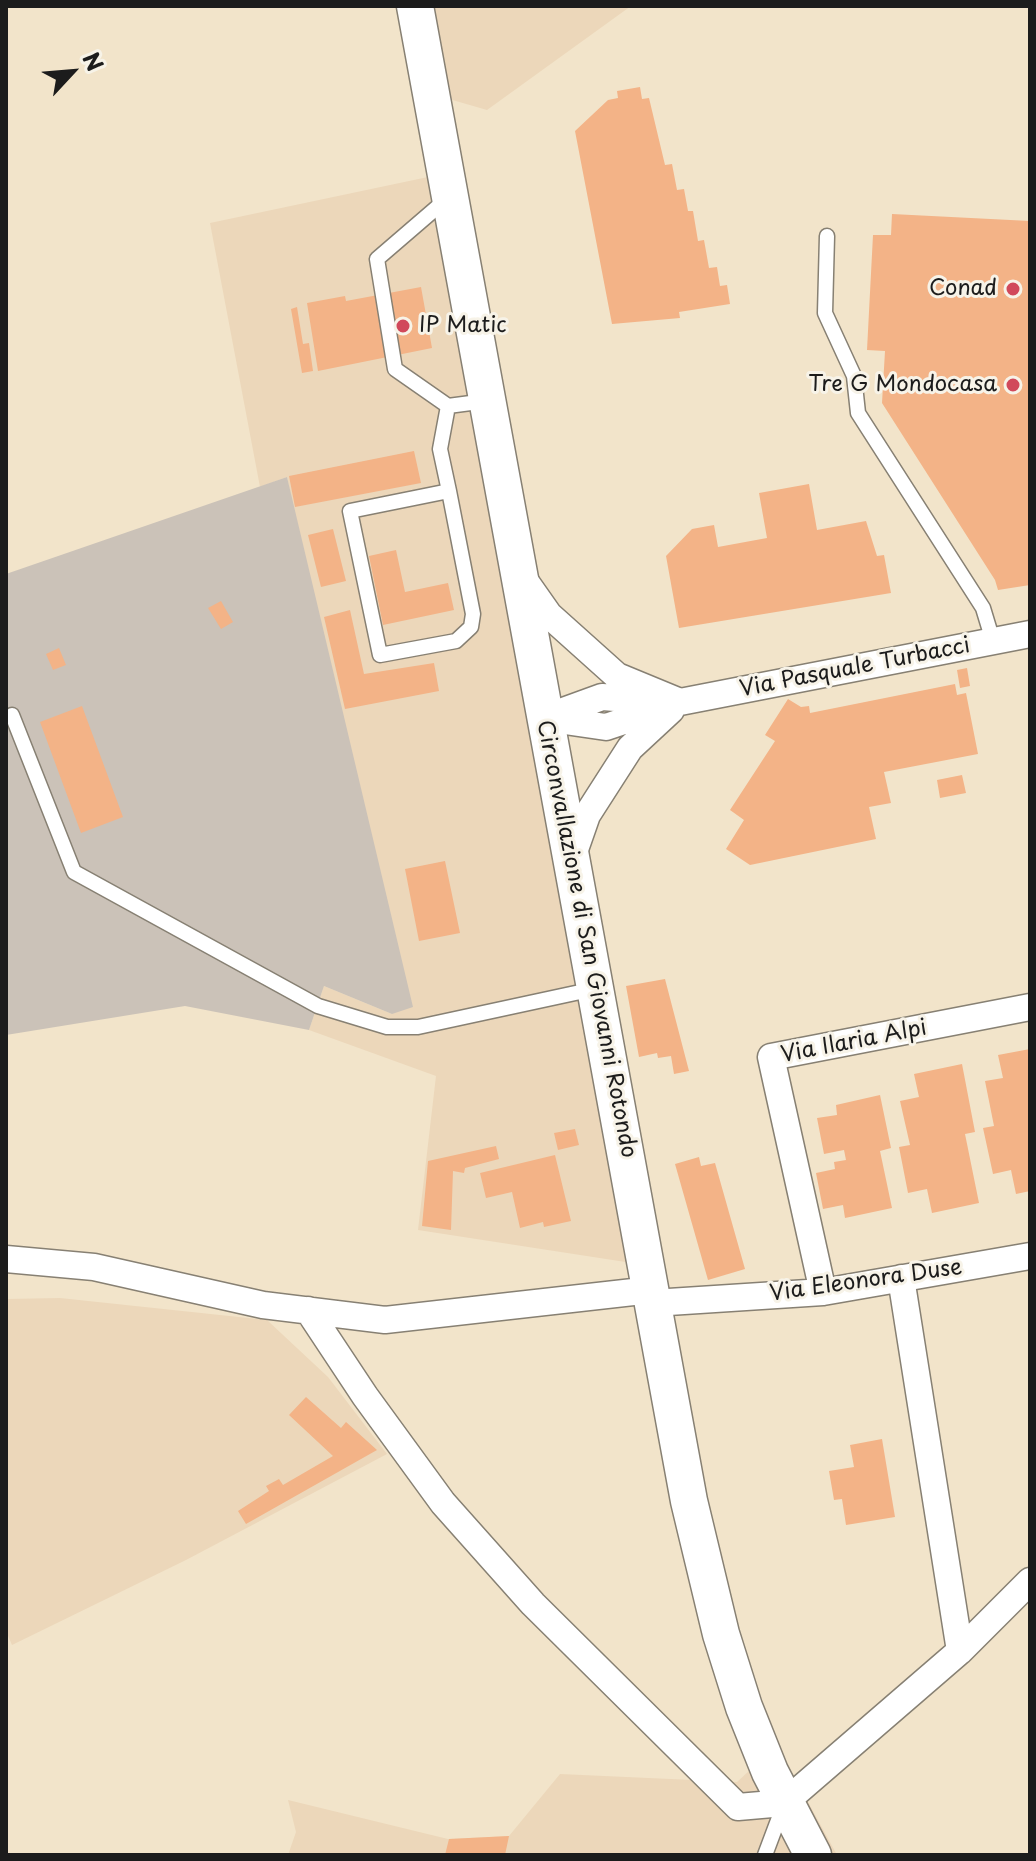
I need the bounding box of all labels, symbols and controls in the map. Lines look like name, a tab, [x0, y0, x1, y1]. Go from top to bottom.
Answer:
north arrow	[32, 32, 112, 112]
text: N	[75, 46, 113, 76]
place label: Conad	[929, 276, 997, 302]
marker: Conad	[1004, 280, 1022, 298]
place label: IP Matic	[419, 313, 507, 339]
marker: IP Matic	[394, 317, 412, 335]
place label: Tre G Mondocasa	[808, 372, 997, 398]
marker: Tre G Mondocasa	[1004, 376, 1022, 394]
street label: Via Pasquale Turbacci	[738, 633, 972, 703]
street label: Circonvallazione di San Giovanni Rotondo	[531, 718, 641, 1160]
street label: Via Ilaria Alpi	[779, 1015, 929, 1069]
street label: Via Eleonora Duse	[768, 1254, 964, 1308]

